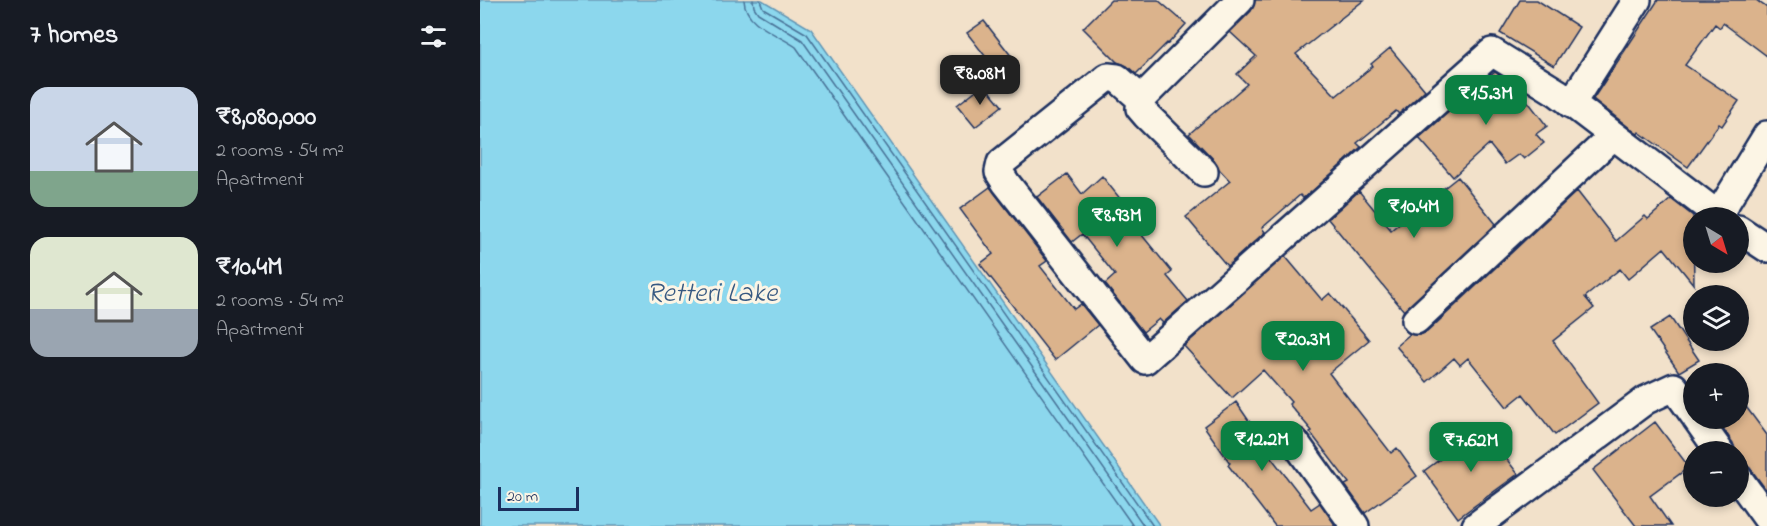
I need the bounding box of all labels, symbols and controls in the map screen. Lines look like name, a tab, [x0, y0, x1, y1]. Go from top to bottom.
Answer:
text: 7 homes	[30, 17, 118, 55]
icon: filters	[417, 20, 450, 53]
pin: ₹8.08M	[931, 55, 1029, 106]
text: ₹8.08M	[954, 60, 1006, 89]
pin: ₹15.3M	[1437, 75, 1535, 126]
text: ₹15.3M	[1459, 80, 1513, 109]
text: ₹8,080,000	[216, 99, 316, 137]
icon: home	[78, 111, 150, 183]
text: 2 rooms · 54 m²	[216, 137, 344, 166]
text: Apartment	[216, 166, 304, 195]
pin: ₹10.4M	[1365, 188, 1463, 239]
text: ₹10.4M	[1388, 193, 1440, 222]
pin: ₹8.93M	[1068, 197, 1166, 248]
text: ₹8.93M	[1092, 202, 1142, 231]
north arrow	[1683, 207, 1749, 273]
map controls	[1683, 207, 1749, 507]
text: ₹10.4M	[216, 249, 283, 287]
icon: home	[78, 261, 150, 333]
water label: Retteri Lake	[647, 274, 779, 315]
button: layers	[1683, 285, 1749, 351]
text: 2 rooms · 54 m²	[216, 287, 344, 316]
text: Apartment	[216, 316, 304, 345]
pin: ₹20.3M	[1254, 321, 1352, 372]
text: ₹20.3M	[1275, 326, 1331, 355]
button: +	[1683, 363, 1749, 429]
pin: ₹12.2M	[1213, 421, 1311, 472]
pin: ₹7.62M	[1422, 422, 1520, 473]
text: ₹12.2M	[1235, 426, 1289, 455]
text: ₹7.62M	[1443, 427, 1499, 456]
button: −	[1683, 441, 1749, 507]
scale bar	[498, 484, 579, 512]
text: 20 m	[507, 485, 538, 509]

